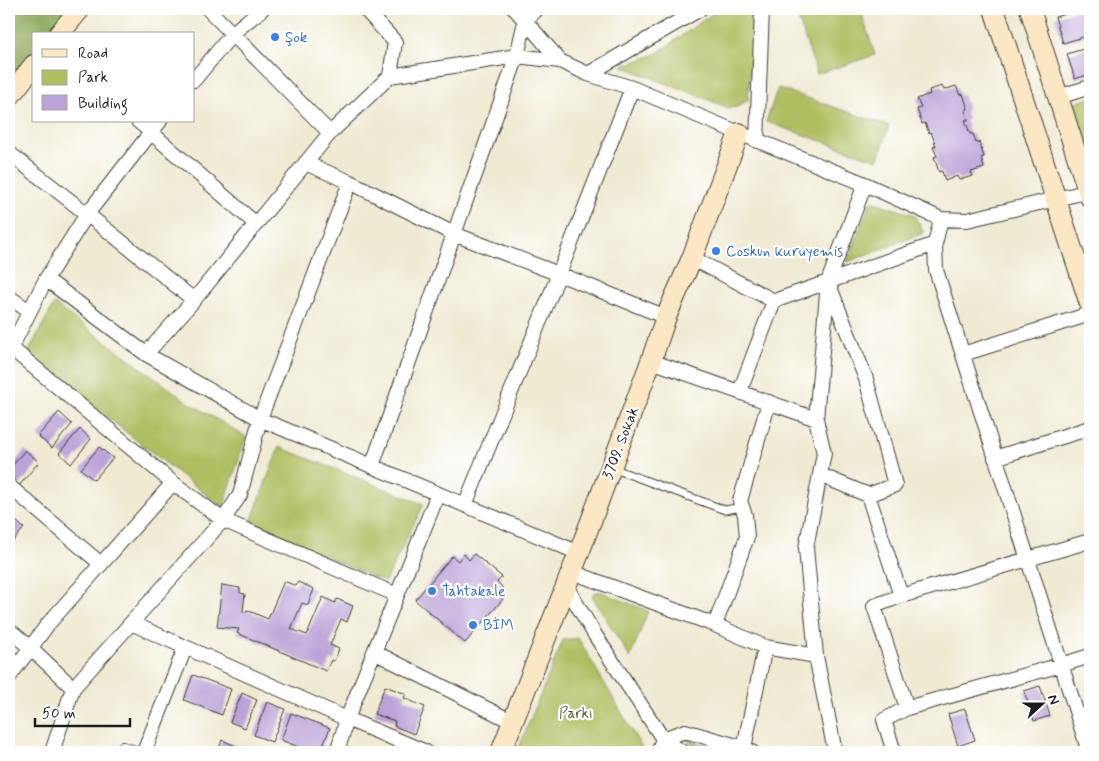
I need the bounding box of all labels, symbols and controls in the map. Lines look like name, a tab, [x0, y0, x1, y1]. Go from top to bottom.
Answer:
place label: Şok	[285, 28, 308, 48]
marker: Şok	[269, 31, 281, 43]
legend	[32, 32, 195, 122]
text: Road	[78, 44, 108, 64]
text: Park	[78, 68, 108, 88]
text: Building	[78, 94, 128, 115]
place label: Coskun kuruyemis	[726, 242, 843, 262]
marker: Coskun kuruyemis	[710, 245, 722, 257]
street label: 3709. Sokak	[598, 404, 644, 482]
place label: Tahtakale	[442, 582, 505, 602]
marker: Tahtakale	[426, 585, 438, 597]
place label: BİM	[483, 616, 514, 636]
marker: BİM	[467, 619, 479, 631]
north arrow	[1016, 678, 1066, 728]
text: N	[1043, 692, 1063, 707]
scale bar	[35, 696, 130, 728]
text: 50 m	[42, 704, 76, 724]
park label: Parkı	[559, 704, 593, 724]

